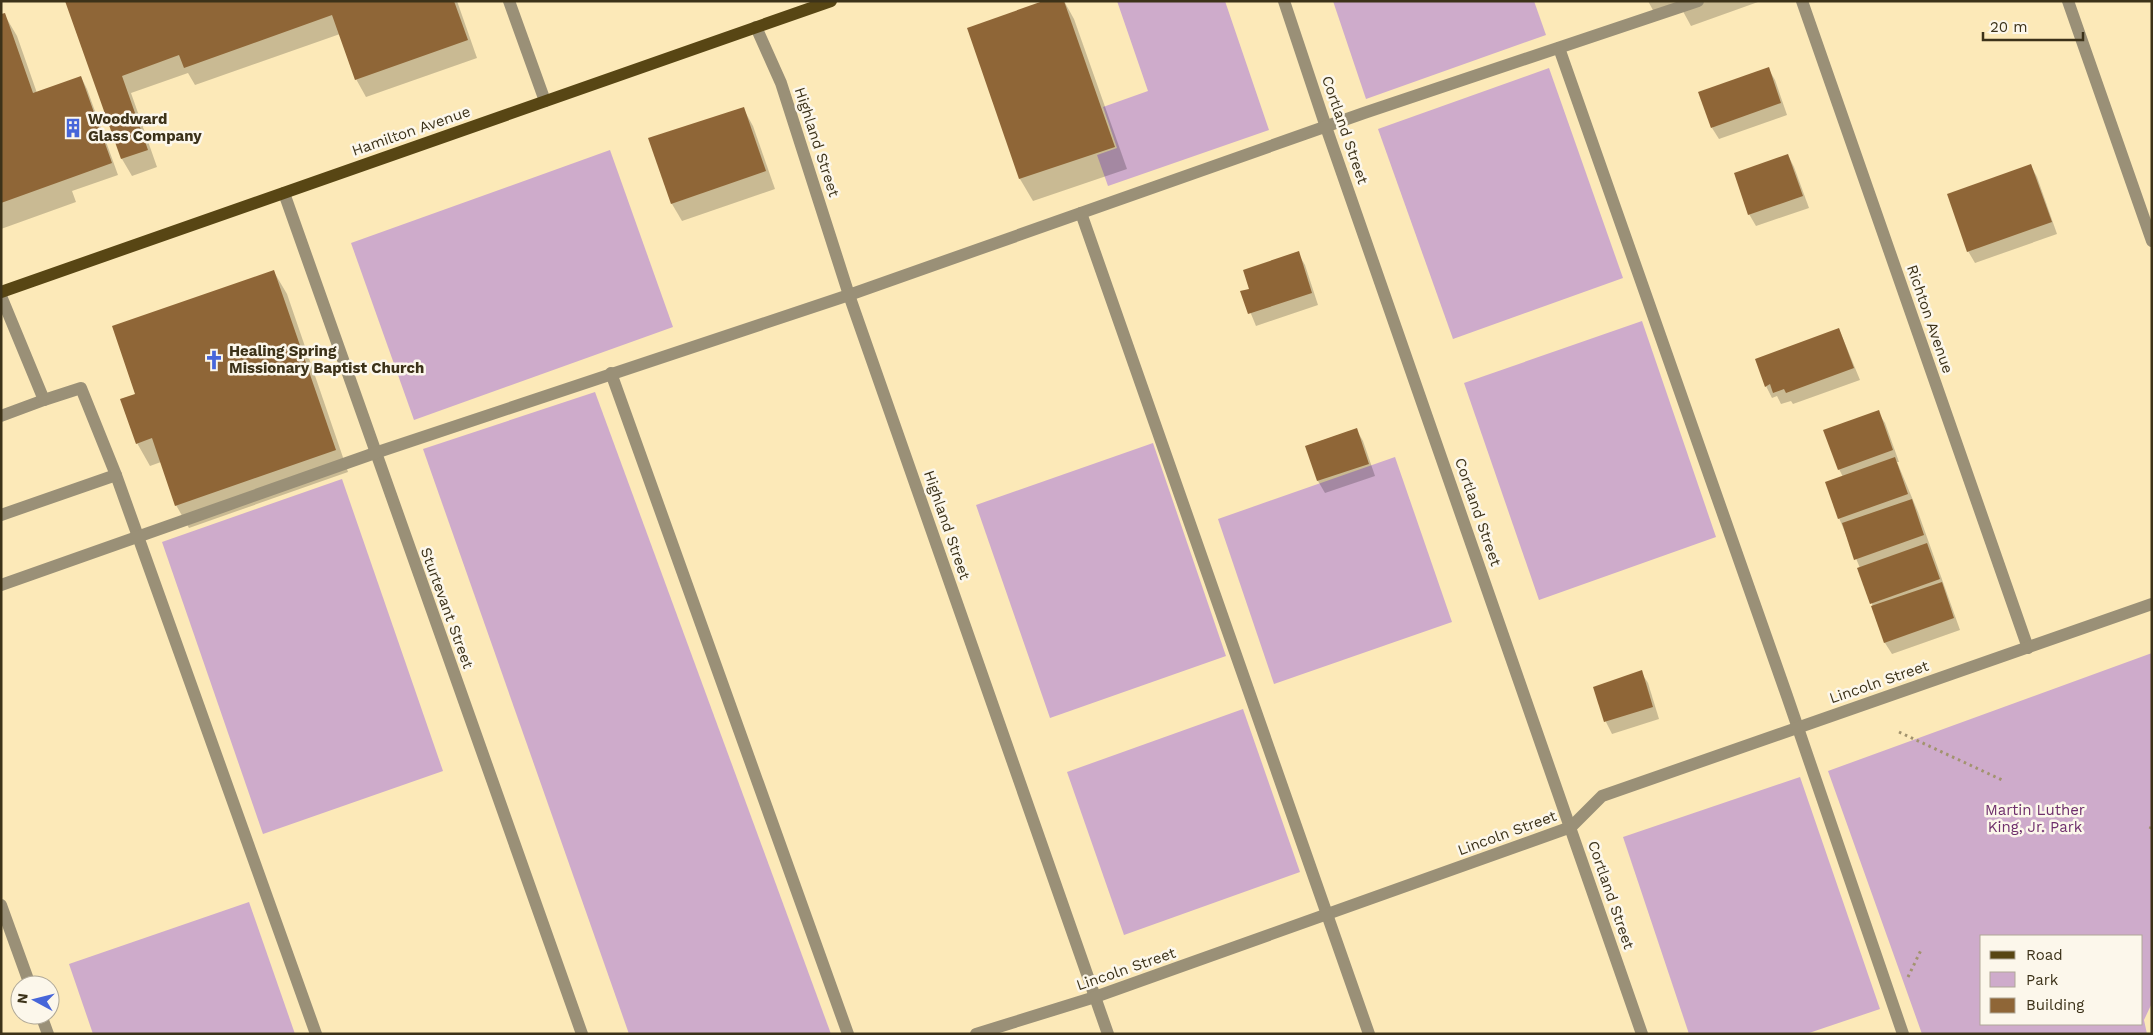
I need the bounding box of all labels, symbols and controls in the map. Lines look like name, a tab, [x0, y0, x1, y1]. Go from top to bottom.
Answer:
scale bar	[1983, 10, 2083, 42]
text: 20 m	[1990, 18, 2028, 36]
street label: Cortland Street	[1318, 74, 1372, 187]
street label: Highland Street	[791, 85, 843, 200]
street label: Hamilton Avenue	[349, 102, 473, 160]
place label: Woodward Glass Company	[88, 110, 202, 145]
building icon: Woodward Glass Company	[62, 117, 84, 139]
street label: Richton Avenue	[1903, 262, 1957, 376]
place label: Healing Spring Missionary Baptist Church	[229, 342, 424, 377]
church icon: Healing Spring Missionary Baptist Church	[203, 349, 225, 371]
street label: Cortland Street	[1451, 456, 1505, 569]
street label: Highland Street	[920, 468, 974, 583]
street label: Sturtevant Street	[417, 545, 477, 672]
street label: Lincoln Street	[1827, 656, 1932, 707]
park label: Martin Luther King, Jr. Park	[1985, 801, 2085, 836]
street label: Lincoln Street	[1455, 807, 1560, 859]
street label: Cortland Street	[1584, 839, 1638, 952]
legend	[1980, 935, 2143, 1025]
street label: Lincoln Street	[1074, 943, 1179, 994]
text: Road	[2026, 946, 2063, 964]
text: Park	[2026, 971, 2059, 989]
north arrow	[10, 975, 60, 1025]
text: N	[14, 992, 31, 1005]
text: Building	[2026, 996, 2084, 1014]

